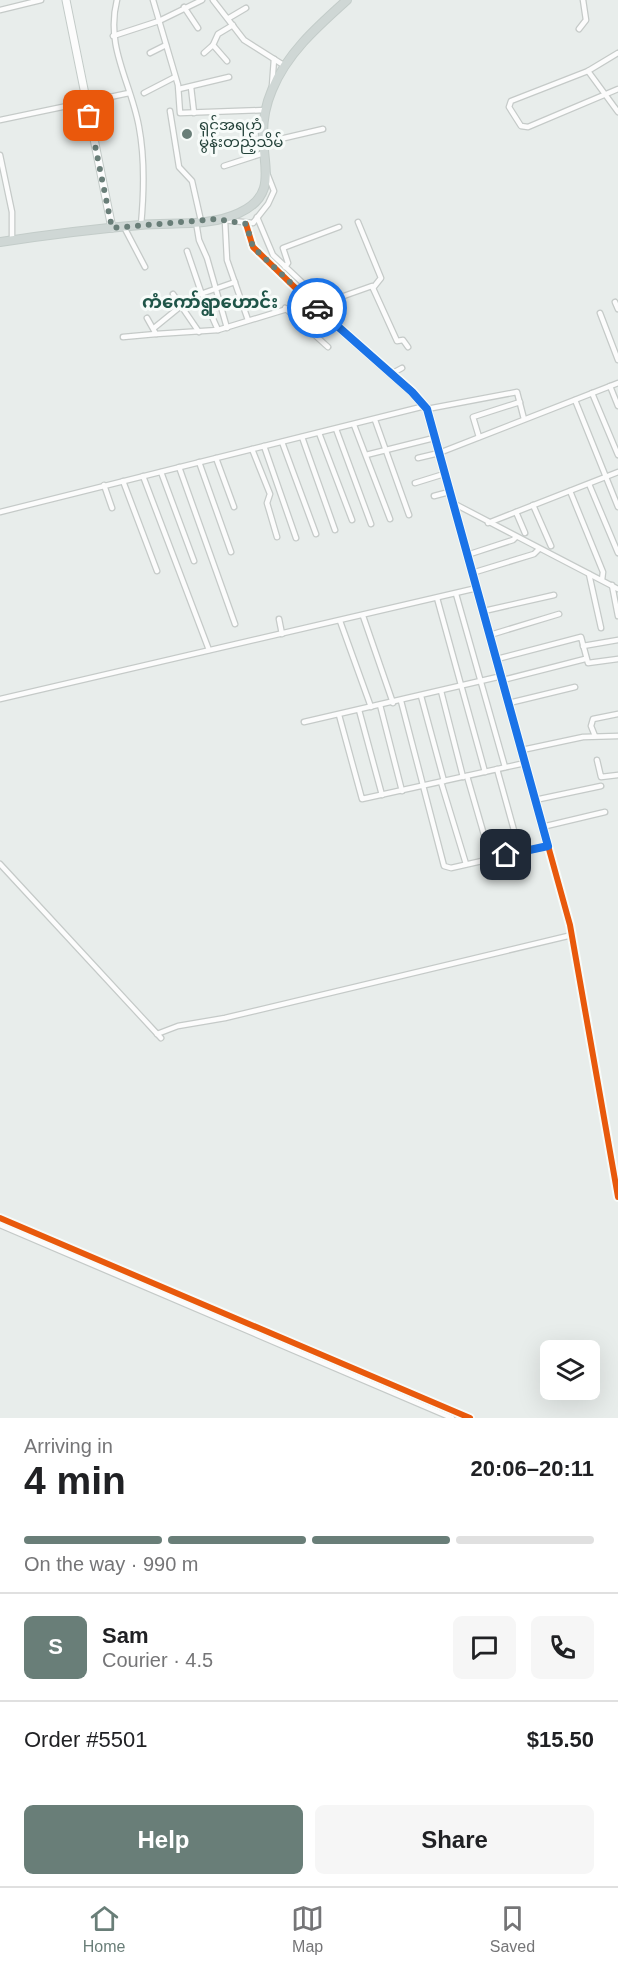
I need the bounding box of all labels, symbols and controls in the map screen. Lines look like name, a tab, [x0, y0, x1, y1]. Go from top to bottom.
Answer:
pin	[63, 90, 114, 141]
icon: bag	[72, 99, 105, 132]
place label: ရှင်အရဟံ မွန်းတည့်သိမ်	[199, 115, 283, 154]
marker: ရှင်အရဟံ မွန်းတည့်သိမ်	[180, 127, 194, 141]
courier	[287, 278, 347, 338]
district label: ကံကော်ရွာဟောင်း	[142, 290, 278, 316]
icon: car	[301, 292, 334, 325]
pin	[480, 829, 531, 880]
icon: home	[489, 838, 522, 871]
map controls	[540, 1340, 600, 1400]
button: layers	[540, 1340, 600, 1400]
text: Arriving in	[24, 1435, 113, 1457]
text: 20:06–20:11	[470, 1456, 594, 1481]
text: 4 min	[24, 1459, 126, 1502]
text: On the way · 990 m	[24, 1553, 199, 1575]
button: chat	[453, 1616, 516, 1679]
button: phone	[531, 1616, 594, 1679]
text: Sam	[102, 1623, 148, 1648]
text: S	[48, 1634, 63, 1659]
text: Courier · 4.5	[102, 1649, 213, 1671]
text: Order #5501	[24, 1727, 148, 1752]
text: $15.50	[527, 1727, 594, 1752]
button: Help	[24, 1805, 303, 1874]
button: Share	[315, 1805, 594, 1874]
tab: Home	[83, 1902, 126, 1956]
tab: Map	[291, 1902, 324, 1956]
tab: Saved	[490, 1902, 535, 1956]

